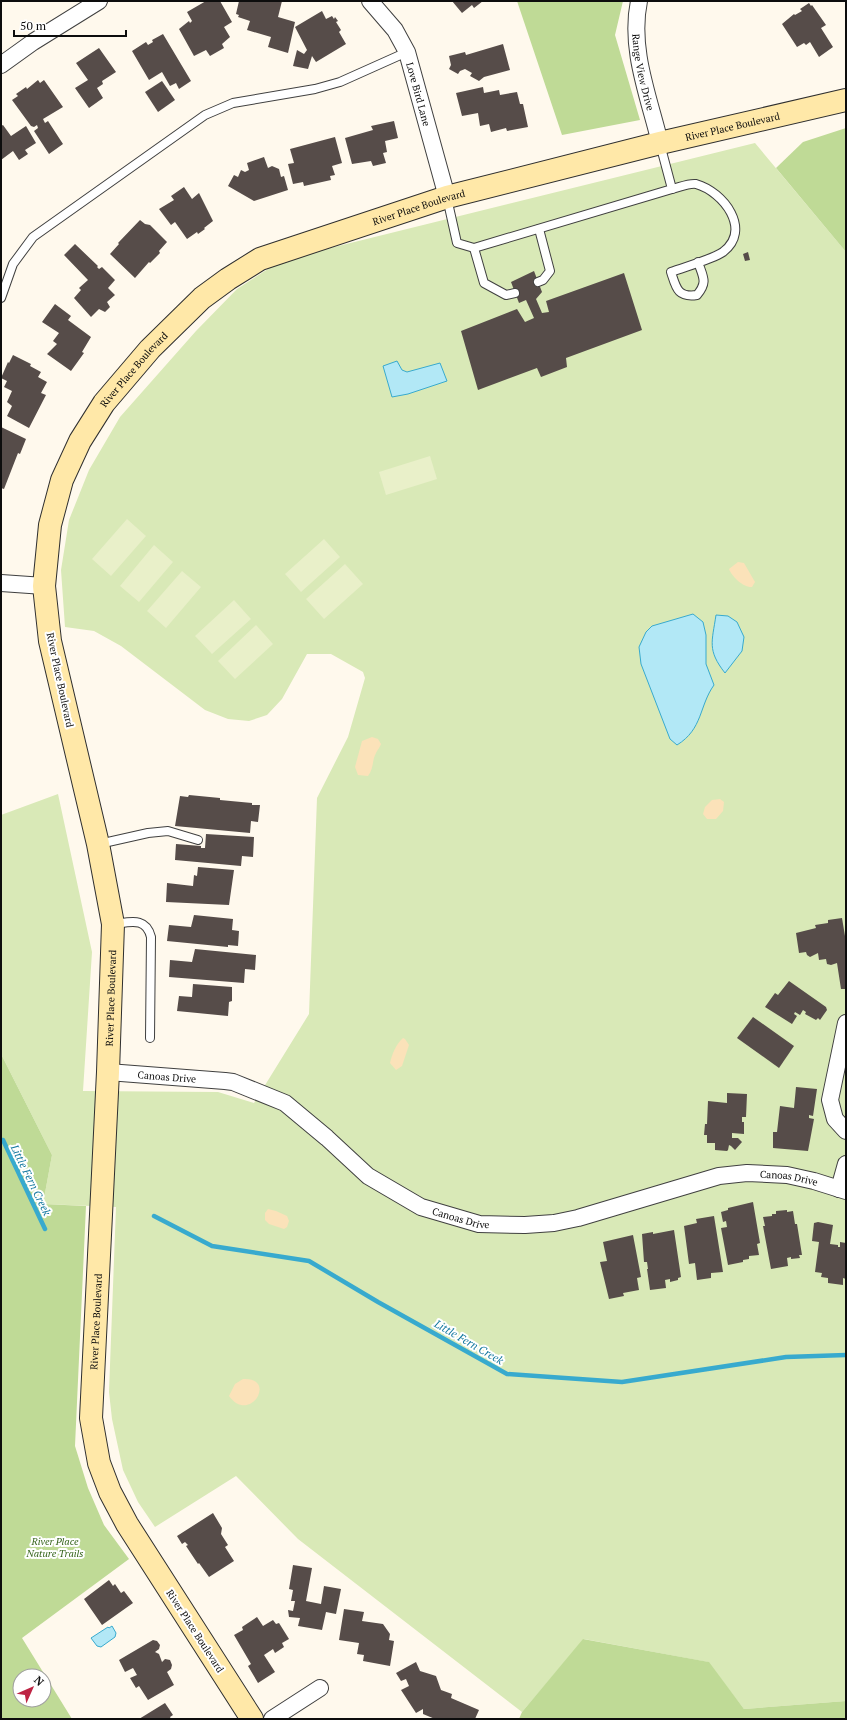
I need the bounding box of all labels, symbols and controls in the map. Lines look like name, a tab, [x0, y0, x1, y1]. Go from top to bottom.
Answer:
scale bar	[14, 12, 126, 38]
text: 50 m	[20, 18, 47, 33]
street label: Range View Drive	[630, 33, 658, 112]
street label: Love Bird Lane	[404, 61, 434, 128]
street label: River Place Boulevard	[684, 109, 781, 143]
street label: River Place Boulevard	[371, 186, 467, 228]
street label: River Place Boulevard	[97, 329, 171, 409]
street label: River Place Boulevard	[44, 632, 76, 729]
street label: River Place Boulevard	[102, 949, 119, 1046]
street label: Canoas Drive	[137, 1068, 197, 1085]
water label: Little Fern Creek	[7, 1141, 55, 1219]
street label: Canoas Drive	[760, 1167, 820, 1188]
street label: Canoas Drive	[431, 1204, 490, 1231]
street label: River Place Boulevard	[87, 1273, 105, 1370]
water label: Little Fern Creek	[431, 1316, 507, 1368]
park label: River Place Nature Trails	[25, 1535, 84, 1560]
street label: River Place Boulevard	[163, 1587, 227, 1675]
north arrow	[12, 1668, 52, 1708]
text: N	[31, 1673, 47, 1689]

